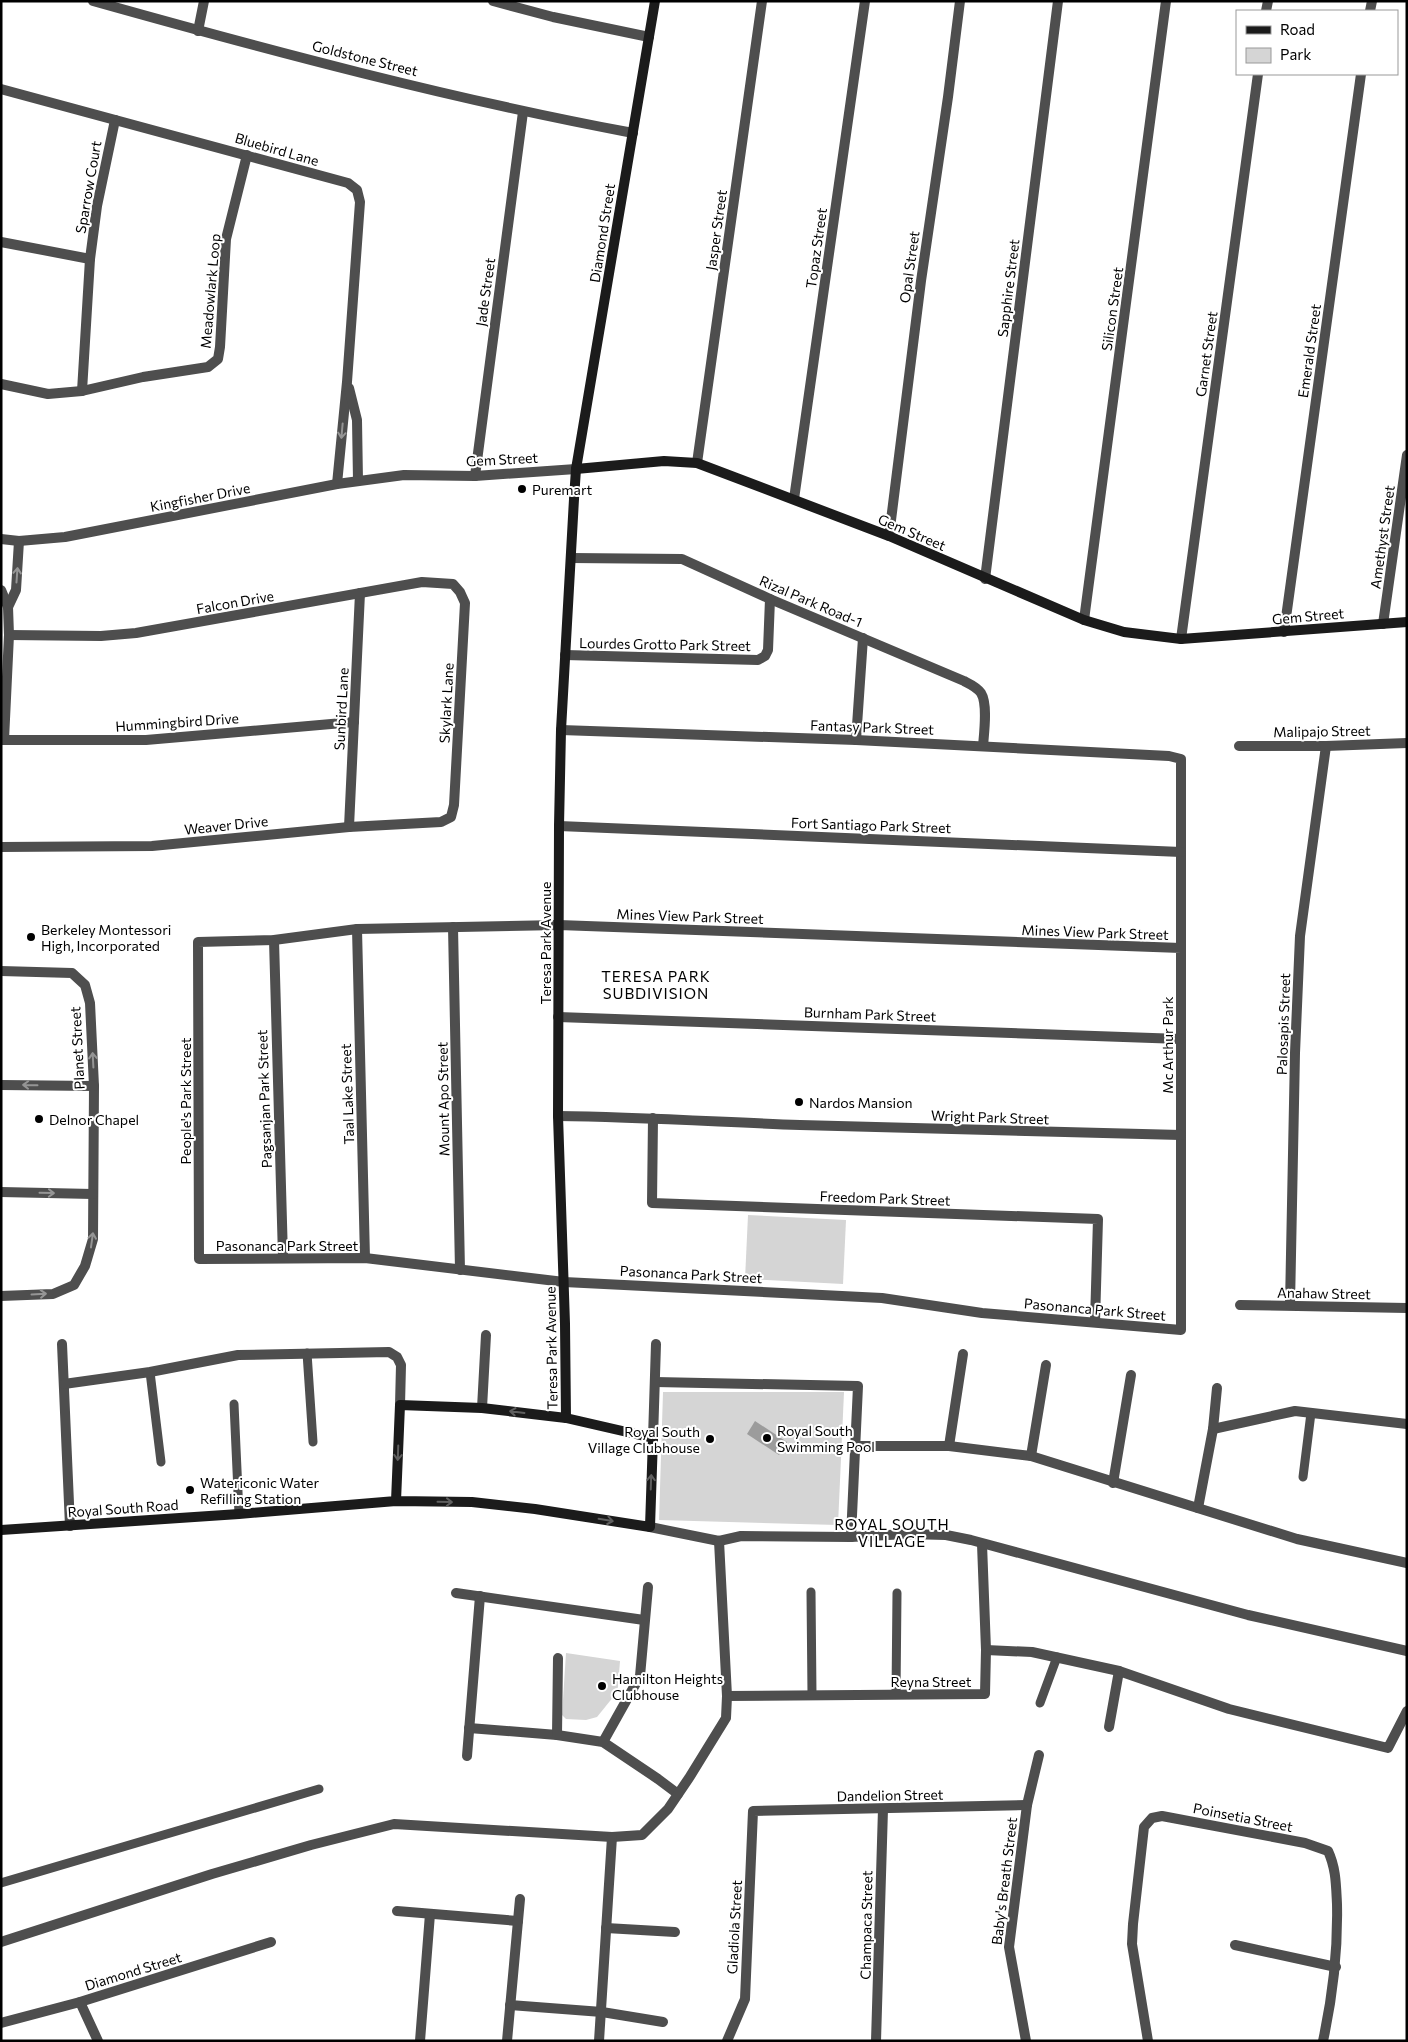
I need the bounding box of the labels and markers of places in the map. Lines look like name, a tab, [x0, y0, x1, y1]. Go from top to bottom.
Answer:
place label: Puremart	[532, 481, 592, 498]
marker: Puremart	[516, 483, 528, 495]
place label: Berkeley Montessori High, Incorporated	[41, 921, 171, 954]
marker: Berkeley Montessori High, Incorporated	[25, 931, 37, 943]
place label: Nardos Mansion	[809, 1094, 913, 1111]
marker: Nardos Mansion	[793, 1096, 805, 1108]
place label: Delnor Chapel	[49, 1111, 139, 1128]
marker: Delnor Chapel	[33, 1113, 45, 1125]
place label: Royal South Swimming Pool	[777, 1422, 875, 1455]
place label: Royal South Village Clubhouse	[588, 1423, 700, 1456]
marker: Royal South Swimming Pool	[761, 1432, 773, 1444]
marker: Royal South Village Clubhouse	[704, 1433, 716, 1445]
place label: Watericonic Water Refilling Station	[200, 1474, 319, 1507]
marker: Watericonic Water Refilling Station	[184, 1484, 196, 1496]
place label: Hamilton Heights Clubhouse	[612, 1670, 723, 1703]
marker: Hamilton Heights Clubhouse	[596, 1680, 608, 1692]

